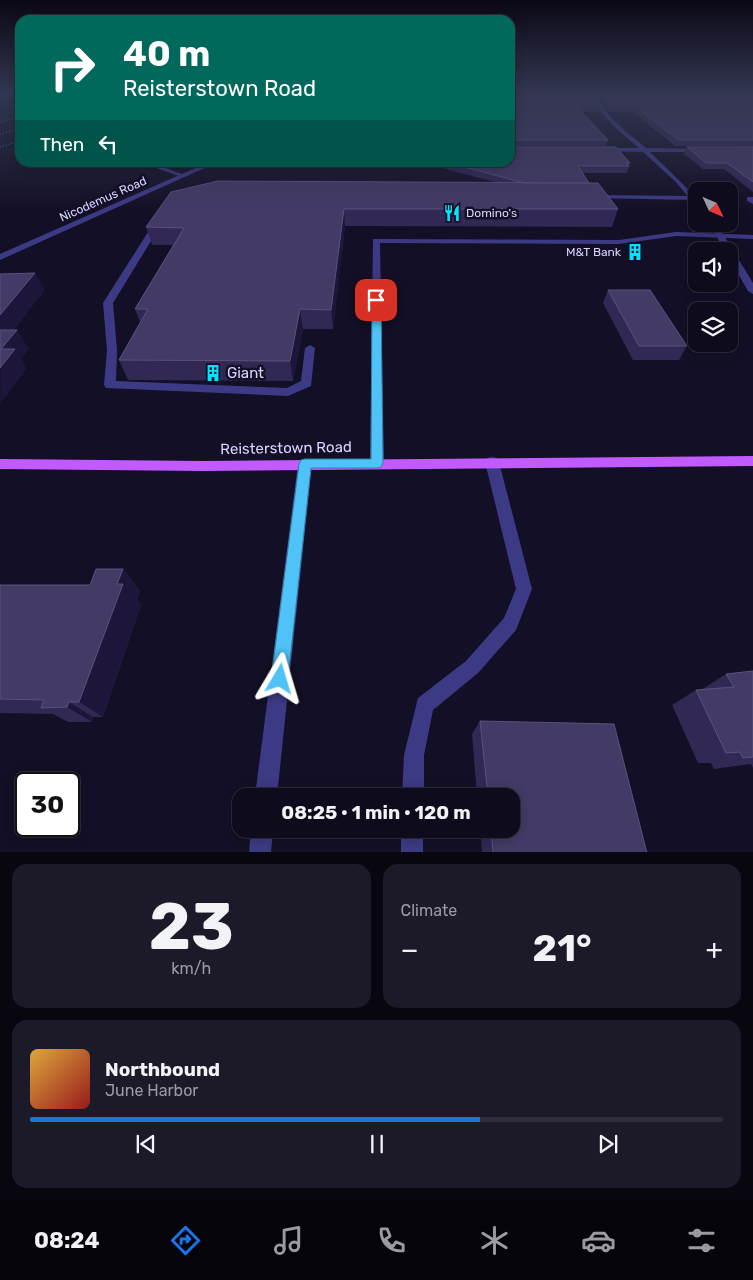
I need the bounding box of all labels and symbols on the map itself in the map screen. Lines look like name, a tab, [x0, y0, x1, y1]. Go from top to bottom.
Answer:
street label: Nicodemus Road	[57, 173, 149, 225]
north arrow	[688, 182, 738, 232]
restaurant icon: Domino's	[442, 203, 462, 223]
place label: Domino's	[466, 206, 517, 220]
building icon: M&T Bank	[625, 242, 645, 262]
place label: M&T Bank	[566, 245, 622, 259]
pin	[355, 279, 397, 321]
building icon: Giant	[203, 363, 223, 383]
place label: Giant	[227, 364, 264, 382]
street label: Reisterstown Road	[220, 438, 352, 458]
position arrow	[253, 652, 305, 704]
speed limit sign: 30	[15, 772, 80, 837]

